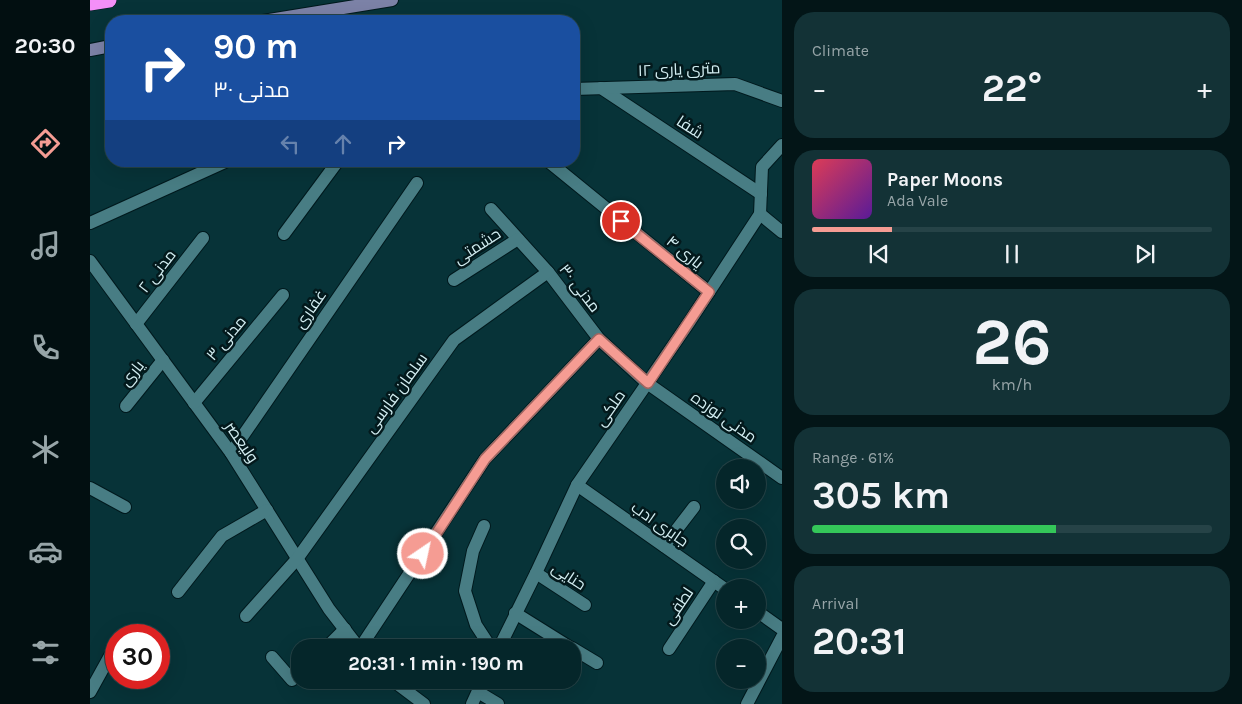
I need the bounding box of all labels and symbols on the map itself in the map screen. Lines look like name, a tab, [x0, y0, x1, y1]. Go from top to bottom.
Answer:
street label: ۱۲ متری یاری	[637, 58, 721, 81]
street label: شفا	[673, 111, 707, 143]
pin	[600, 200, 642, 242]
street label: حشمتی	[450, 224, 505, 269]
street label: یاری ۴	[662, 231, 708, 274]
street label: مدنی ۲	[134, 246, 181, 297]
street label: مدنی ۳۰	[555, 260, 605, 316]
street label: غفاری	[290, 286, 331, 333]
street label: مدنی ۳	[202, 312, 251, 365]
street label: سلمان فارسی	[361, 349, 432, 437]
street label: یاری	[116, 356, 149, 390]
street label: ملکی	[591, 386, 630, 430]
street label: مدنی نوزده	[687, 387, 761, 447]
street label: ولیعصر	[221, 417, 263, 466]
street label: جابری ادب	[627, 497, 692, 551]
position arrow	[396, 527, 448, 579]
street label: حنایی	[548, 558, 590, 595]
street label: لطفی	[659, 584, 698, 629]
speed limit sign: 30	[105, 624, 170, 689]

